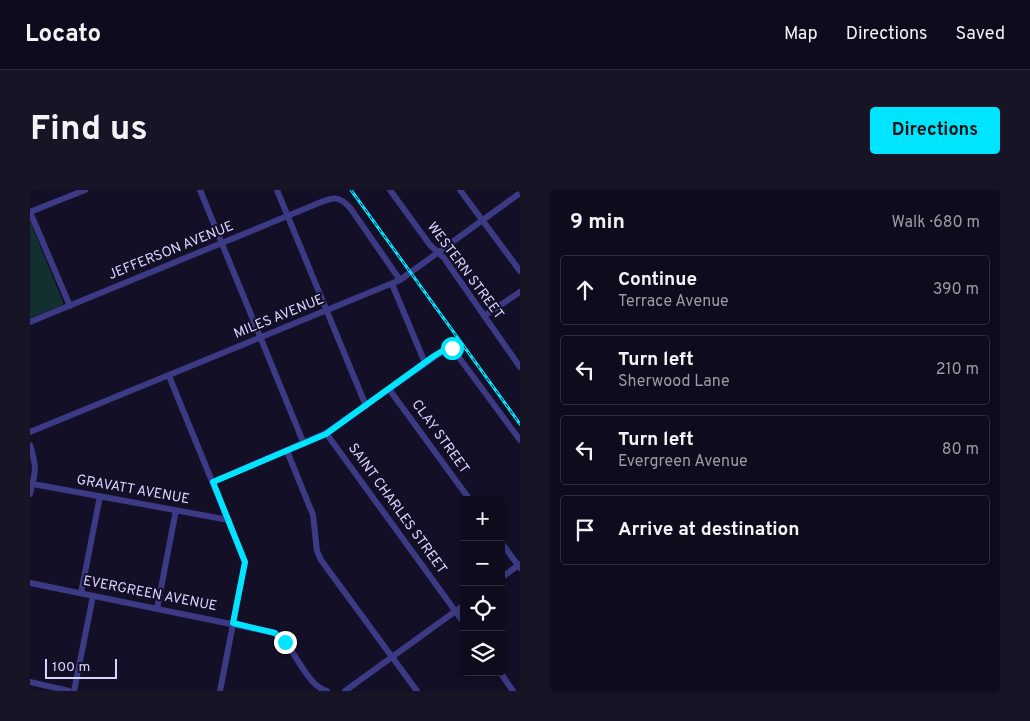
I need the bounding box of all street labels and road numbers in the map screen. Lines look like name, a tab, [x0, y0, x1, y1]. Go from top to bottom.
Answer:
street label: JEFFERSON AVENUE	[106, 218, 236, 284]
street label: WESTERN STREET	[423, 219, 507, 323]
street label: MILES AVENUE	[231, 291, 327, 343]
street label: CLAY STREET	[407, 397, 473, 477]
street label: SAINT CHARLES STREET	[344, 441, 450, 577]
street label: GRAVATT AVENUE	[75, 472, 191, 508]
street label: EVERGREEN AVENUE	[82, 573, 218, 615]

